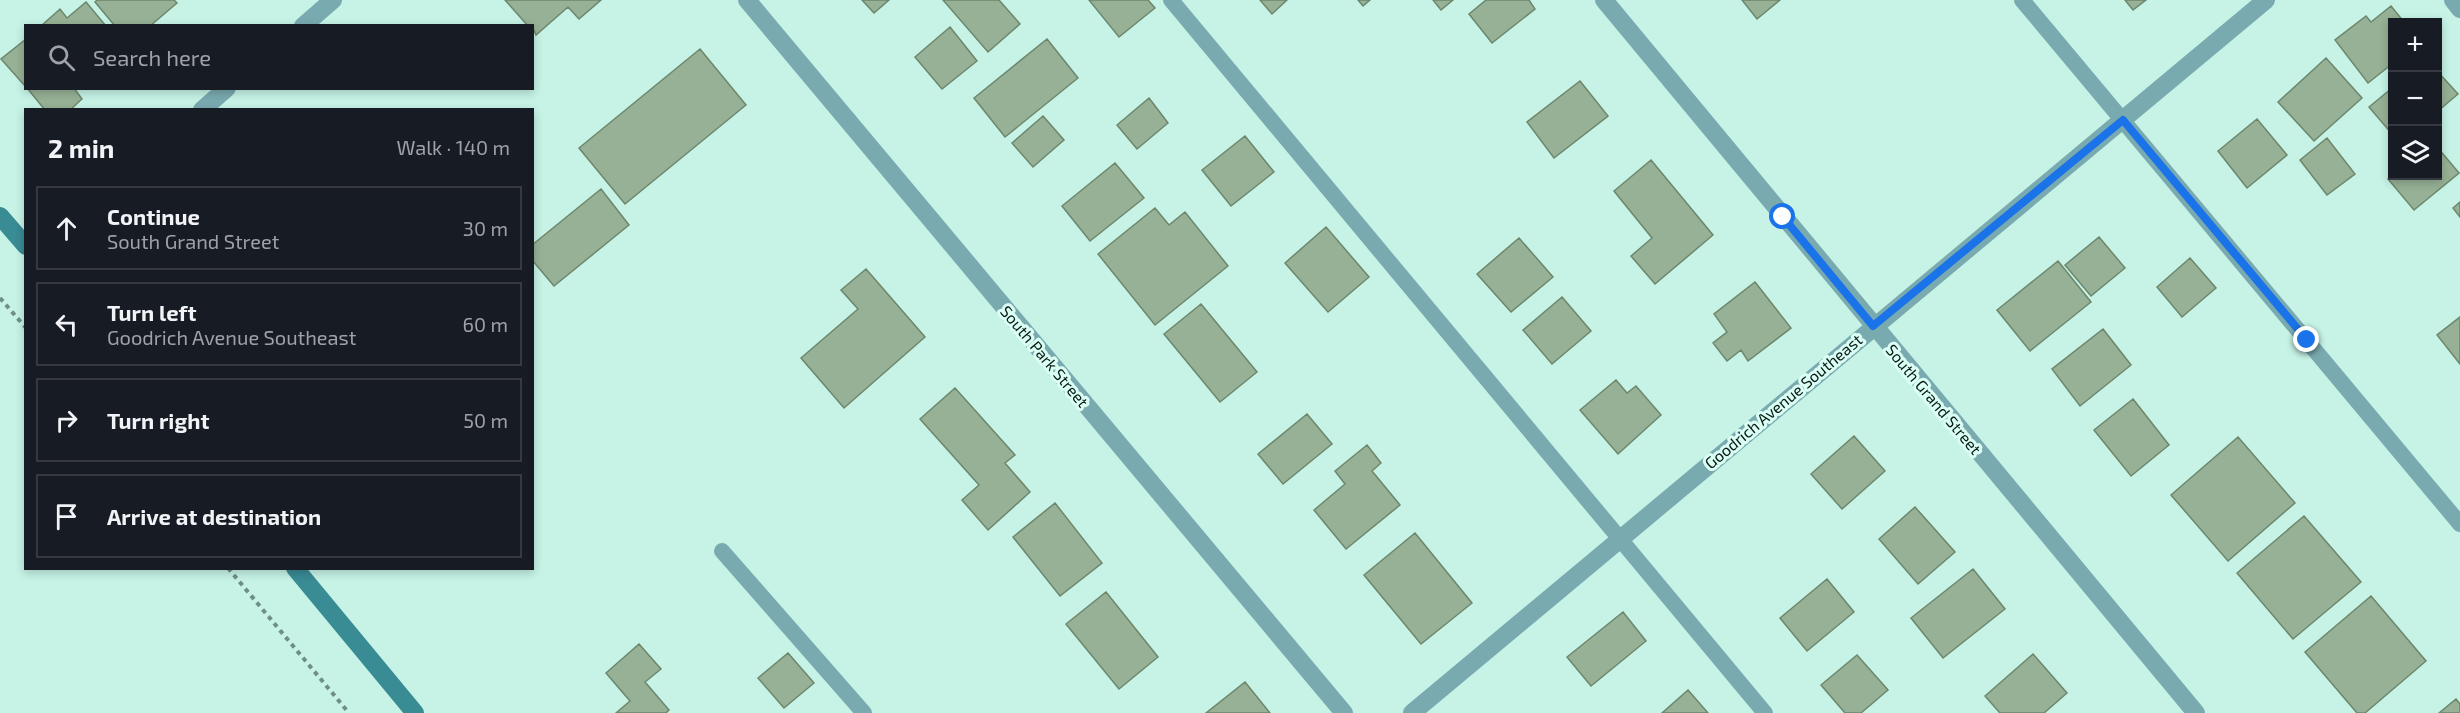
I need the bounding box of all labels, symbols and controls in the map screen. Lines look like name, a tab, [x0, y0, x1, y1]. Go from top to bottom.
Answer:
map controls	[2388, 18, 2442, 180]
button: +	[2388, 18, 2442, 72]
search box	[24, 24, 534, 90]
icon: search	[45, 41, 78, 74]
text: Search here	[93, 44, 211, 70]
button: −	[2388, 72, 2442, 126]
button: layers	[2388, 126, 2442, 180]
text: 2 min	[48, 132, 114, 163]
text: Walk · 140 m	[396, 135, 510, 159]
text: Continue	[107, 203, 200, 229]
route start	[1769, 203, 1795, 229]
icon: ahead	[50, 212, 83, 245]
text: 30 m	[463, 216, 508, 240]
text: South Grand Street	[107, 229, 279, 253]
text: Turn left	[107, 299, 196, 325]
street label: South Park Street	[997, 301, 1093, 411]
icon: left	[50, 308, 83, 341]
text: 60 m	[463, 312, 508, 336]
text: Goodrich Avenue Southeast	[107, 325, 356, 349]
route end	[2293, 326, 2319, 352]
street label: Goodrich Avenue Southeast	[1700, 330, 1866, 472]
street label: South Grand Street	[1882, 340, 1986, 458]
icon: right	[50, 404, 83, 437]
text: Turn right	[107, 407, 209, 433]
text: 50 m	[463, 408, 508, 432]
icon: arrive	[50, 500, 83, 533]
text: Arrive at destination	[107, 503, 321, 529]

